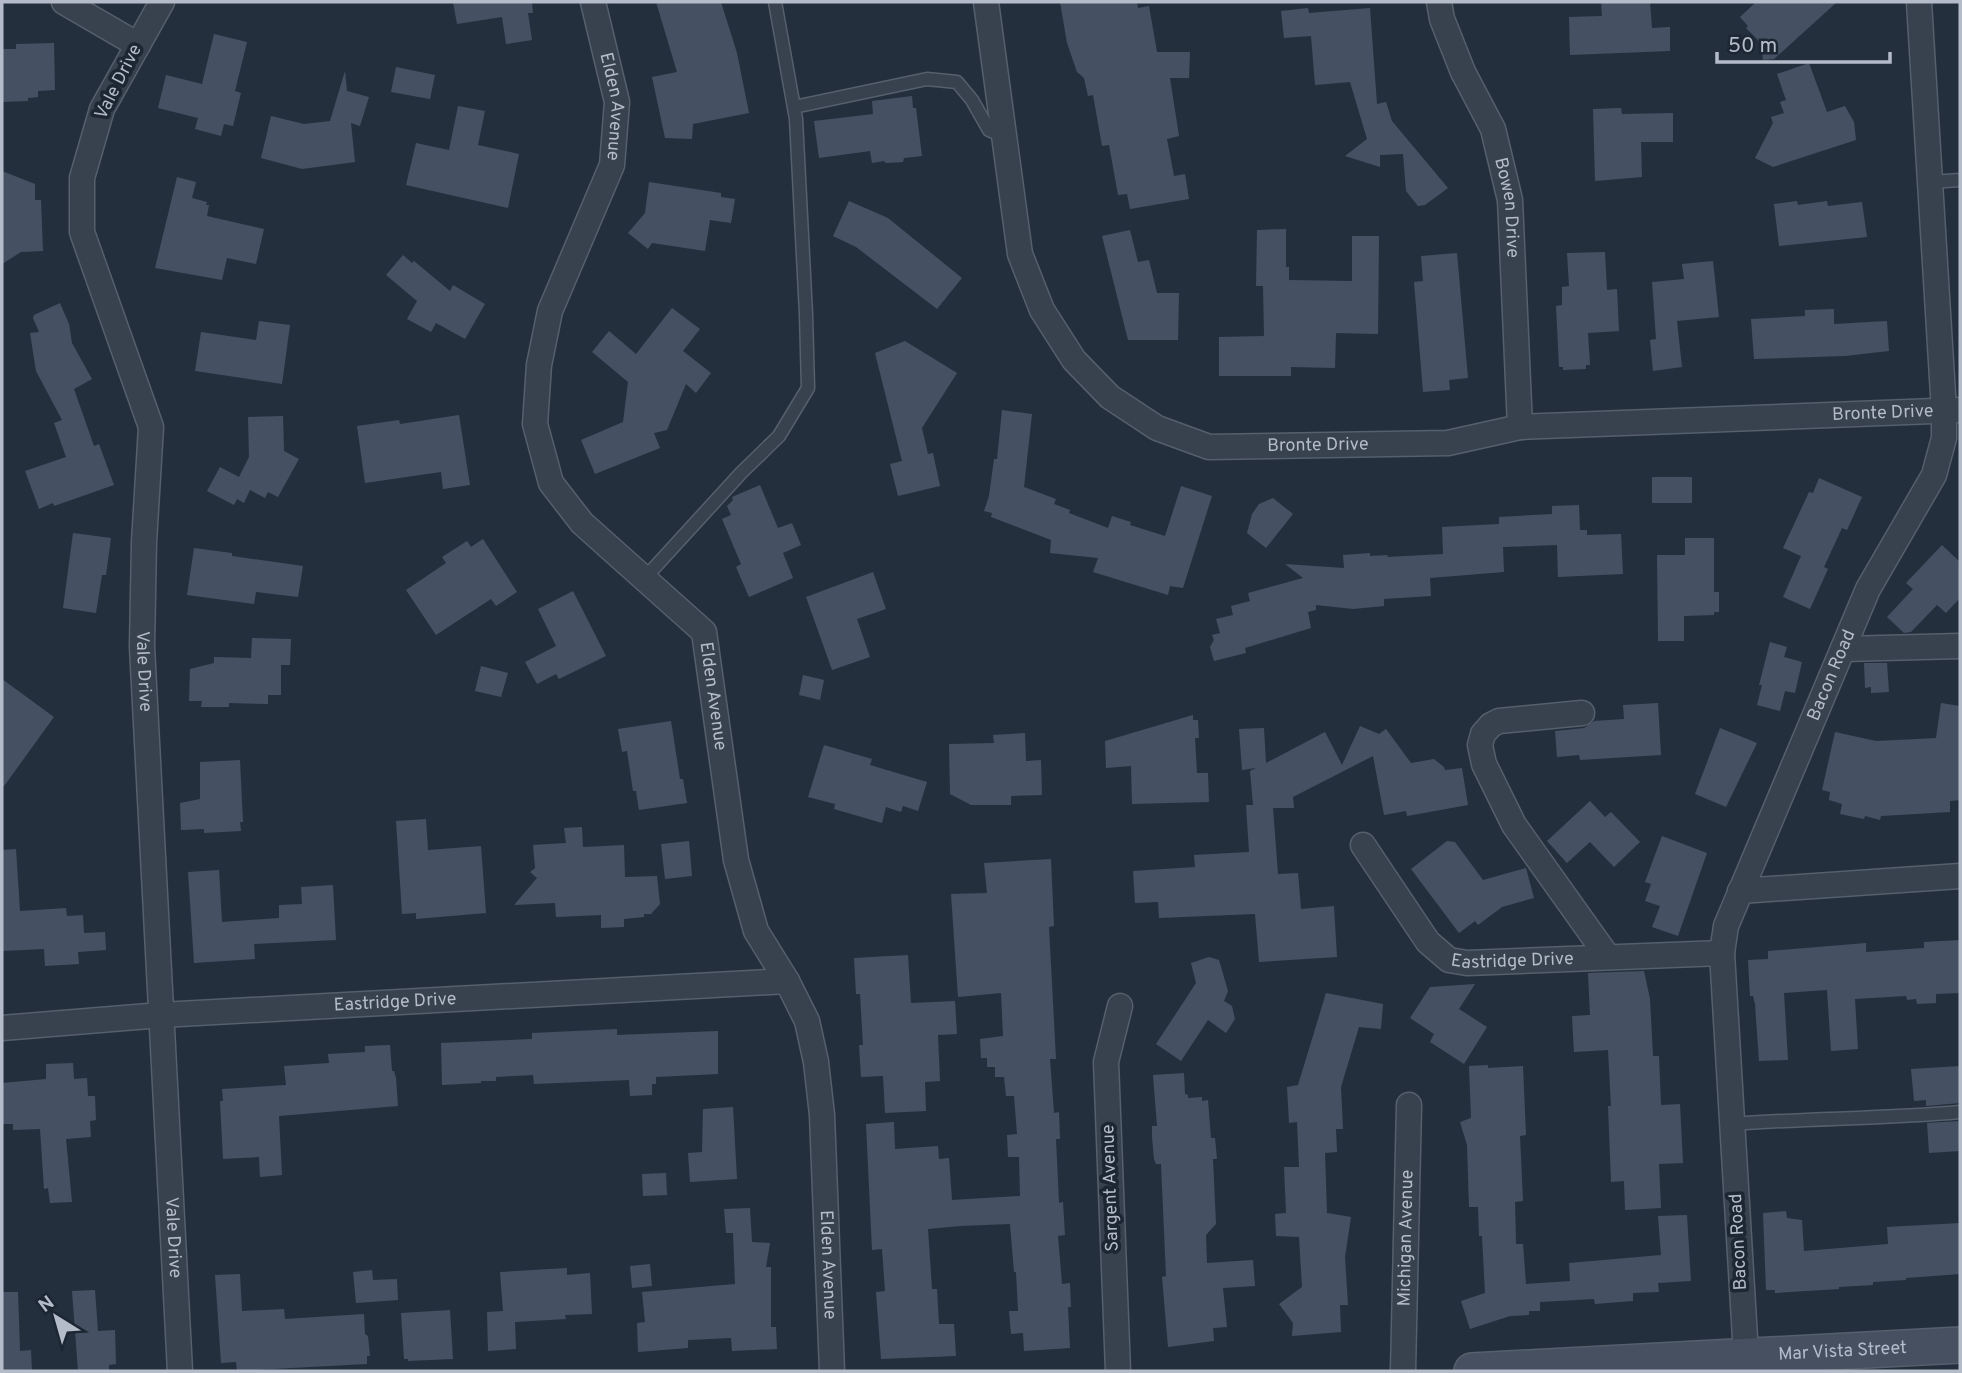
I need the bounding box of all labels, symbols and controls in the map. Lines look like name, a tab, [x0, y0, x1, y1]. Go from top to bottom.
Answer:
scale bar	[1717, 21, 1890, 65]
text: 50 m	[1728, 33, 1777, 60]
street label: Vale Drive	[90, 41, 148, 123]
street label: Elden Avenue	[594, 50, 629, 162]
street label: Bowen Drive	[1489, 155, 1524, 259]
street label: Bronte Drive	[1832, 400, 1934, 426]
street label: Bronte Drive	[1267, 433, 1369, 458]
street label: Bacon Road	[1802, 626, 1861, 724]
street label: Vale Drive	[130, 631, 157, 713]
street label: Elden Avenue	[694, 640, 732, 752]
street label: Eastridge Drive	[1449, 947, 1574, 975]
street label: Eastridge Drive	[333, 987, 457, 1017]
street label: Sargent Avenue	[1097, 1124, 1125, 1252]
street label: Michigan Avenue	[1393, 1169, 1419, 1307]
street label: Bacon Road	[1725, 1193, 1753, 1291]
street label: Vale Drive	[159, 1196, 187, 1279]
street label: Elden Avenue	[814, 1210, 841, 1320]
north arrow	[21, 1282, 91, 1352]
text: N	[34, 1291, 60, 1319]
street label: Mar Vista Street	[1778, 1336, 1907, 1366]

